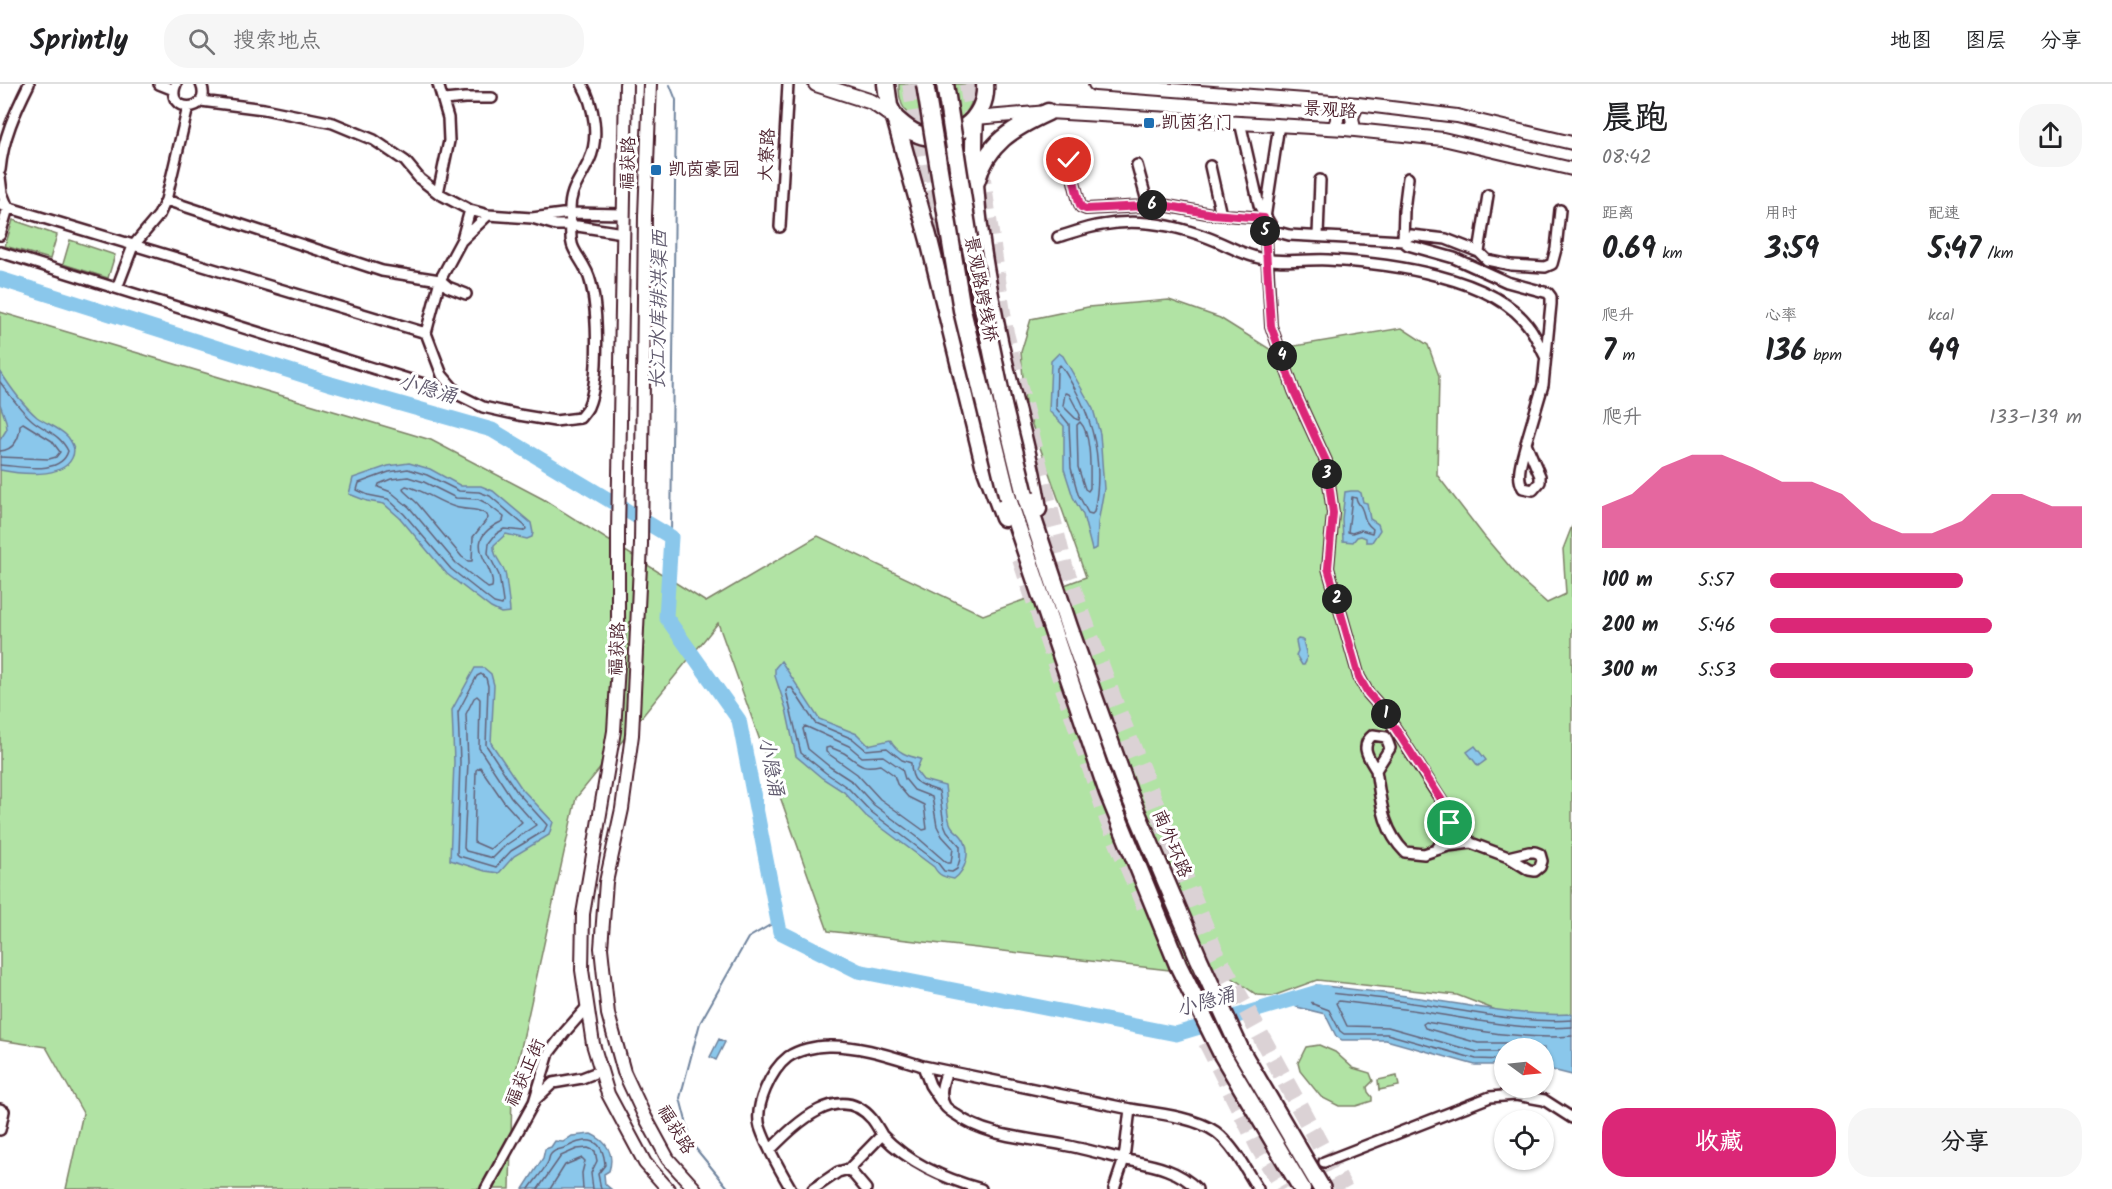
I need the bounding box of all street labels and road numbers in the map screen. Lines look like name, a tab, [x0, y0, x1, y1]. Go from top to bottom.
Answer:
street label: 景观路	[1302, 95, 1358, 127]
street label: 大寮路	[752, 127, 784, 183]
street label: 福获路	[614, 136, 644, 190]
street label: 景观路跨线桥	[955, 233, 1005, 345]
street label: 福获路	[602, 621, 634, 677]
street label: 南外环路	[1144, 805, 1198, 883]
street label: 福获正街	[498, 1034, 554, 1112]
street label: 福获路	[649, 1099, 701, 1161]

